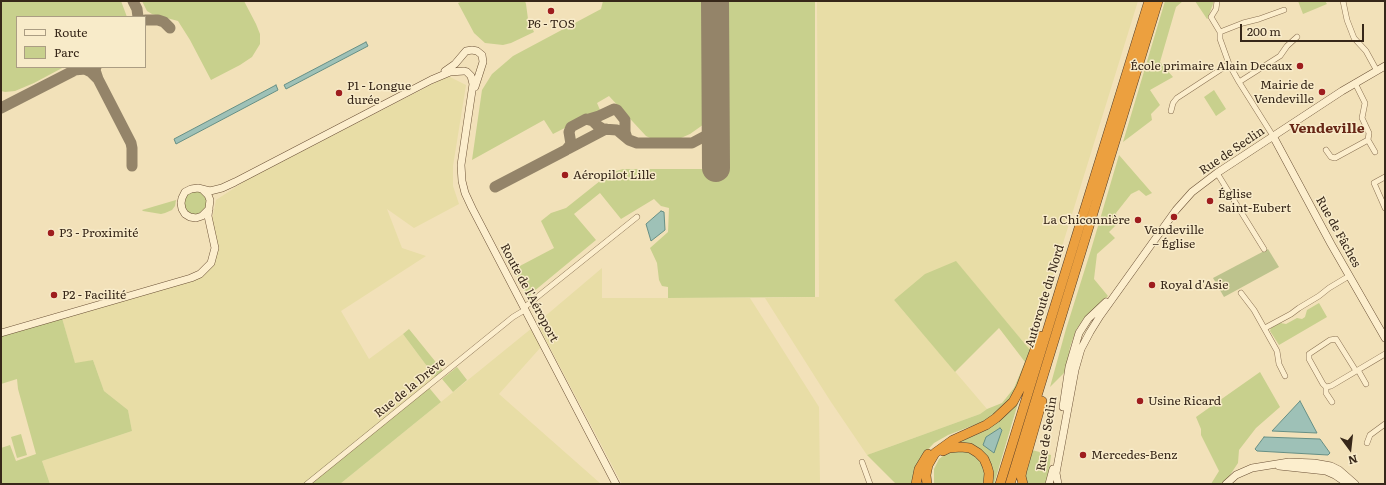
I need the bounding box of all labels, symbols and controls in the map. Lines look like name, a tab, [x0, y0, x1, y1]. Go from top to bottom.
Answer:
marker: P6 - TOS	[546, 6, 556, 16]
legend	[16, 16, 146, 68]
scale bar	[1242, 16, 1366, 42]
place label: P6 - TOS	[527, 17, 575, 31]
text: 200 m	[1247, 22, 1281, 40]
text: Route	[54, 23, 88, 41]
text: Parc	[54, 43, 79, 61]
place label: École primaire Alain Decaux	[1130, 59, 1292, 73]
marker: École primaire Alain Decaux	[1295, 61, 1305, 71]
place label: Mairie de Vendeville	[1254, 78, 1314, 106]
place label: P1 - Longue durée	[347, 79, 411, 107]
marker: Mairie de Vendeville	[1317, 87, 1327, 97]
marker: P1 - Longue durée	[334, 88, 344, 98]
district label: Vendeville	[1289, 121, 1365, 137]
street label: Rue de Seclin	[1197, 124, 1267, 178]
place label: Aéropilot Lille	[573, 168, 656, 182]
marker: Aéropilot Lille	[560, 170, 570, 180]
place label: Église Saint-Eubert	[1218, 187, 1291, 215]
street label: Rue de Fâches	[1313, 194, 1363, 270]
marker: Église Saint-Eubert	[1205, 196, 1215, 206]
marker: Vendeville – Église	[1169, 212, 1179, 222]
place label: La Chiconnière	[1043, 213, 1130, 227]
marker: La Chiconnière	[1133, 215, 1143, 225]
place label: Vendeville – Église	[1144, 223, 1204, 251]
place label: P3 - Proximité	[59, 226, 138, 240]
marker: P3 - Proximité	[46, 228, 56, 238]
street label: Route de l'Aéroport	[497, 241, 561, 345]
street label: Autoroute du Nord	[1022, 243, 1068, 349]
place label: Royal d'Asie	[1160, 278, 1228, 292]
marker: Royal d'Asie	[1147, 280, 1157, 290]
place label: P2 - Facilité	[62, 288, 126, 302]
marker: P2 - Facilité	[49, 290, 59, 300]
street label: Rue de la Drève	[372, 355, 448, 421]
place label: Usine Ricard	[1148, 394, 1221, 408]
street label: Rue de Seclin	[1034, 396, 1060, 472]
marker: Usine Ricard	[1135, 396, 1145, 406]
north arrow	[1330, 429, 1370, 469]
place label: Mercedes-Benz	[1091, 448, 1177, 462]
marker: Mercedes-Benz	[1078, 450, 1088, 460]
text: N	[1347, 452, 1360, 470]

